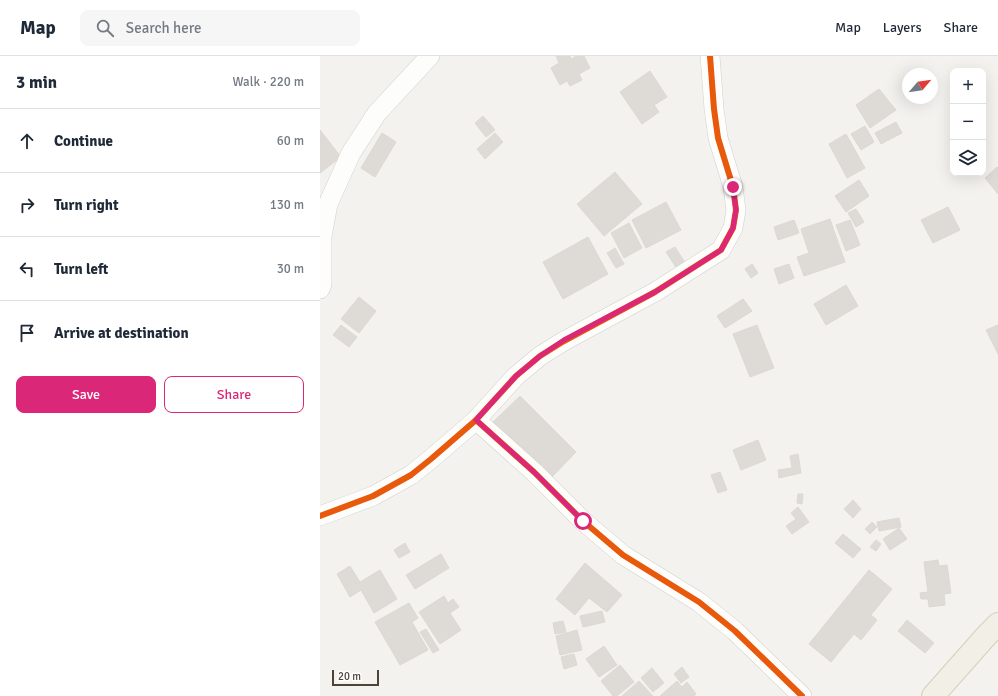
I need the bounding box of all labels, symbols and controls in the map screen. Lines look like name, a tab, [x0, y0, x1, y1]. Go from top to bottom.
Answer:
search box	[80, 10, 360, 46]
text: Map	[20, 16, 56, 40]
icon: search	[94, 17, 116, 39]
text: Search here	[126, 19, 201, 37]
text: Map	[835, 19, 861, 36]
text: Layers	[883, 19, 922, 36]
text: Share	[944, 19, 978, 36]
north arrow	[902, 68, 938, 104]
map controls	[950, 68, 986, 176]
button: +	[950, 68, 986, 104]
text: 3 min	[16, 72, 57, 93]
text: Walk · 220 m	[233, 74, 304, 90]
button: −	[950, 104, 986, 140]
icon: ahead	[16, 130, 38, 152]
text: Continue	[54, 132, 113, 150]
text: 60 m	[277, 133, 304, 149]
button: layers	[950, 140, 986, 176]
route end	[724, 178, 742, 196]
icon: right	[16, 194, 38, 216]
text: Turn right	[54, 196, 119, 214]
text: 130 m	[270, 197, 304, 213]
icon: left	[16, 258, 38, 280]
text: Turn left	[54, 260, 108, 278]
text: 30 m	[277, 261, 304, 277]
icon: arrive	[16, 322, 38, 344]
text: Arrive at destination	[54, 324, 189, 342]
button: Save	[16, 376, 156, 413]
button: Share	[164, 376, 304, 413]
route start	[574, 512, 592, 530]
scale bar	[332, 668, 379, 687]
text: 20 m	[338, 670, 361, 683]

